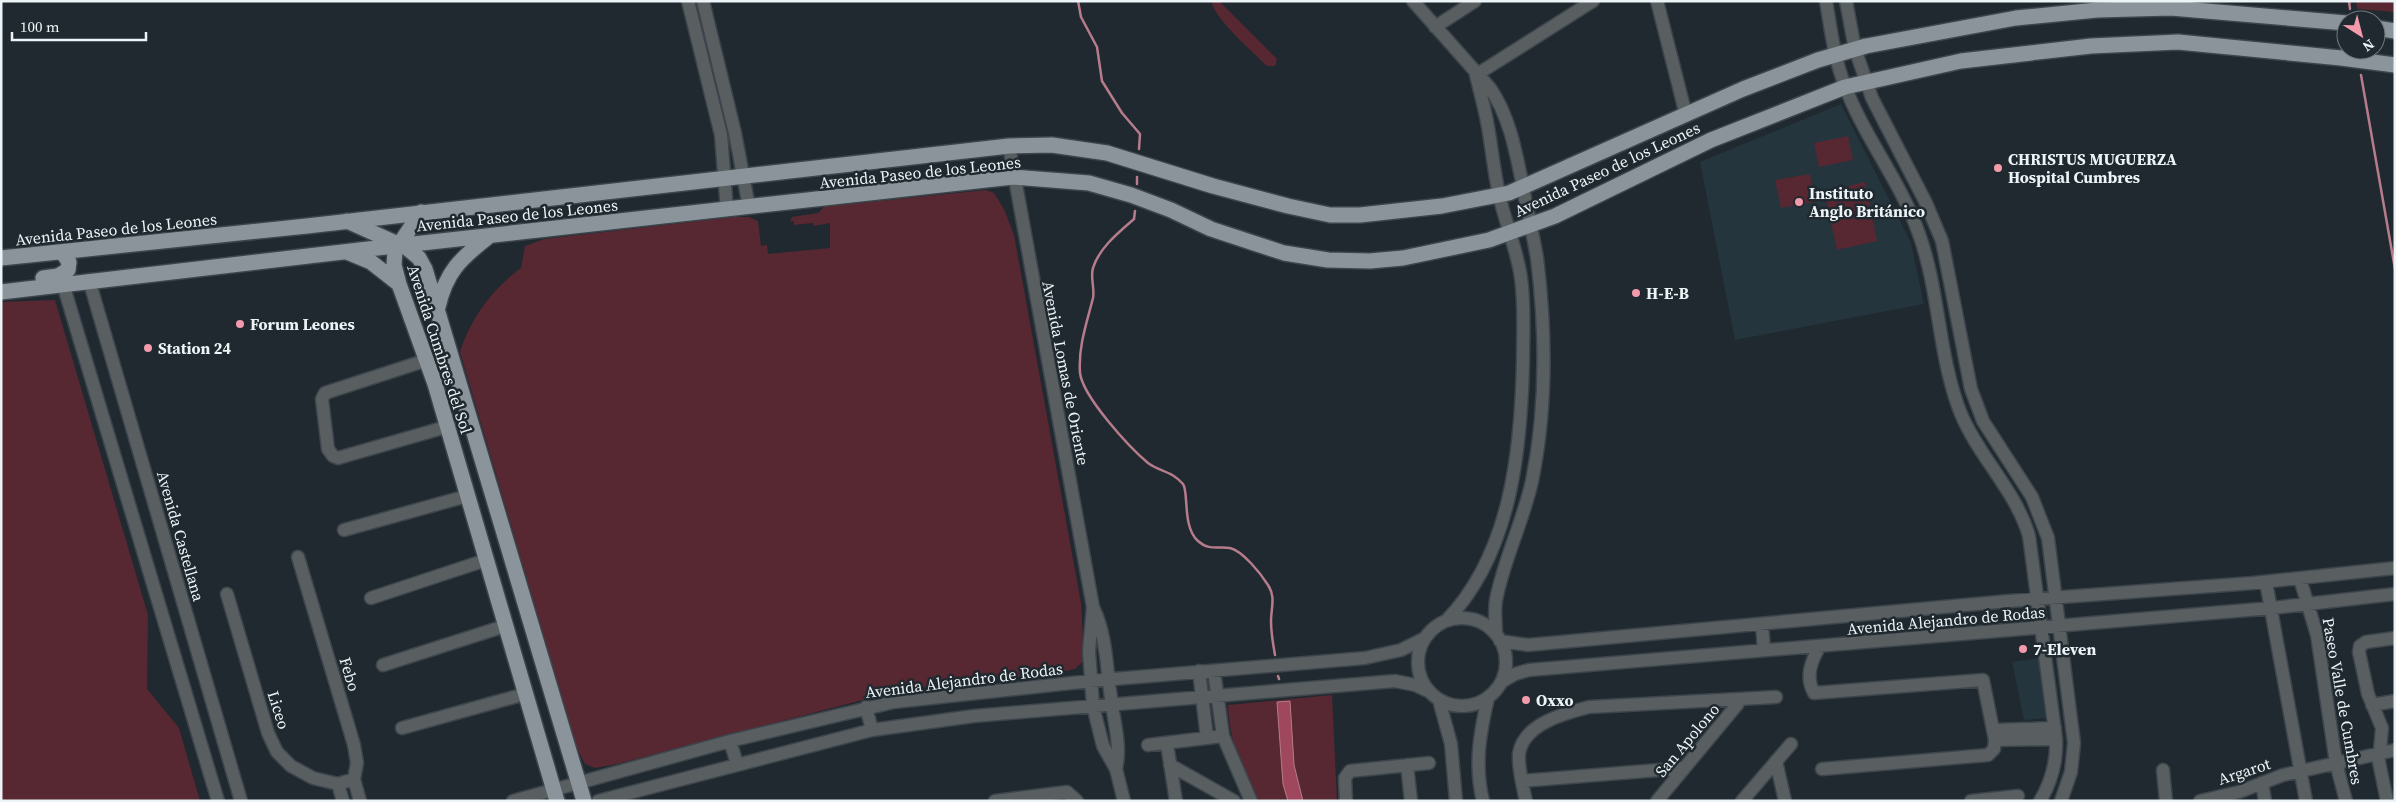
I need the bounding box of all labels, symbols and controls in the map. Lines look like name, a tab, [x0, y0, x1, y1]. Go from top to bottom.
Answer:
scale bar	[12, 10, 146, 42]
north arrow	[2336, 10, 2386, 60]
text: 100 m	[20, 16, 60, 37]
text: N	[2359, 34, 2379, 57]
street label: Avenida Paseo de los Leones	[1511, 116, 1703, 222]
place label: CHRISTUS MUGUERZA Hospital Cumbres	[2008, 148, 2177, 188]
street label: Avenida Paseo de los Leones	[818, 150, 1022, 194]
marker: CHRISTUS MUGUERZA Hospital Cumbres	[1992, 162, 2004, 174]
place label: Instituto Anglo Británico	[1809, 182, 1925, 222]
street label: Avenida Paseo de los Leones	[415, 193, 619, 237]
marker: Instituto Anglo Británico	[1793, 196, 1805, 208]
street label: Avenida Paseo de los Leones	[14, 207, 218, 251]
street label: Avenida Cumbres del Sol	[402, 262, 478, 436]
street label: Avenida Lomas de Oriente	[1037, 279, 1095, 467]
place label: H-E-B	[1646, 282, 1690, 304]
marker: H-E-B	[1630, 287, 1642, 299]
place label: Forum Leones	[250, 313, 355, 335]
marker: Forum Leones	[234, 318, 246, 330]
place label: Station 24	[158, 337, 231, 359]
marker: Station 24	[142, 342, 154, 354]
street label: Avenida Castellana	[152, 468, 210, 604]
street label: Avenida Alejandro de Rodas	[1846, 600, 2046, 640]
street label: Paseo Valle de Cumbres	[2317, 616, 2369, 786]
place label: 7-Eleven	[2033, 638, 2096, 660]
marker: 7-Eleven	[2017, 643, 2029, 655]
street label: Febo	[334, 654, 366, 694]
street label: Avenida Alejandro de Rodas	[864, 657, 1064, 703]
street label: Liceo	[263, 688, 296, 732]
place label: Oxxo	[1536, 689, 1574, 711]
marker: Oxxo	[1520, 694, 1532, 706]
street label: San Apolono	[1650, 698, 1724, 781]
street label: Argarot	[2215, 752, 2274, 790]

